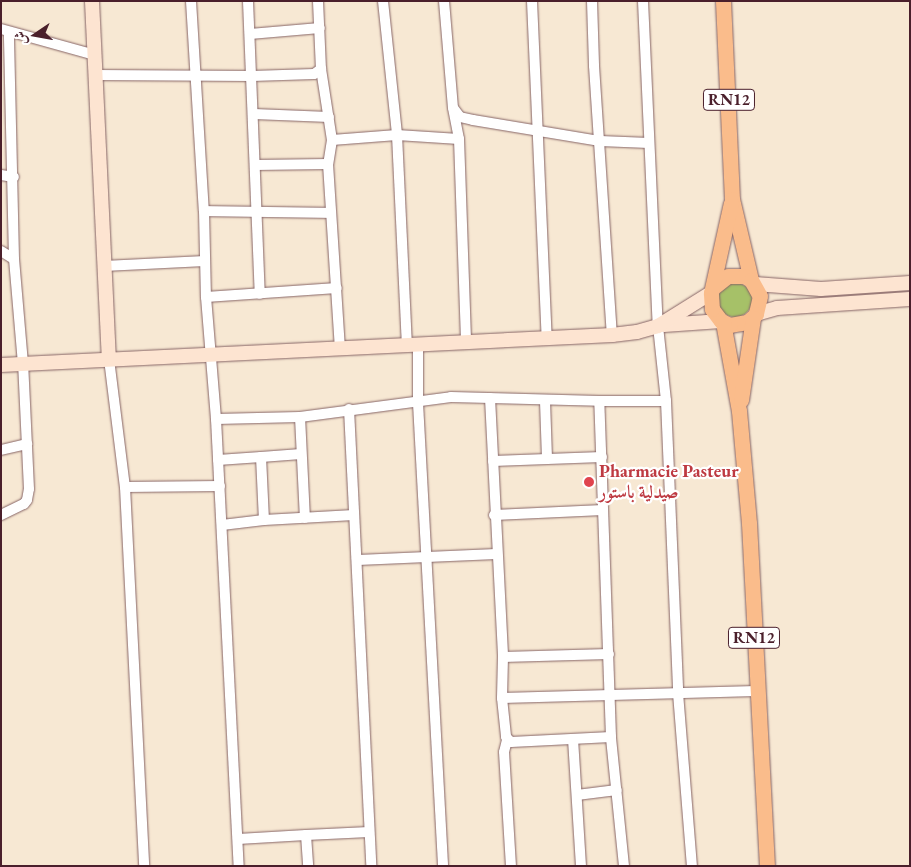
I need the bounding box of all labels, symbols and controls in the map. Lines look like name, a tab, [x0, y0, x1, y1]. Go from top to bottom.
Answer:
north arrow	[10, 10, 60, 60]
text: ش	[10, 29, 31, 47]
road number: RN12	[703, 86, 755, 114]
place label: Pharmacie Pasteur صيدلية باستور	[599, 461, 739, 504]
marker: Pharmacie Pasteur صيدلية باستور	[583, 476, 595, 488]
road number: RN12	[728, 624, 780, 651]

